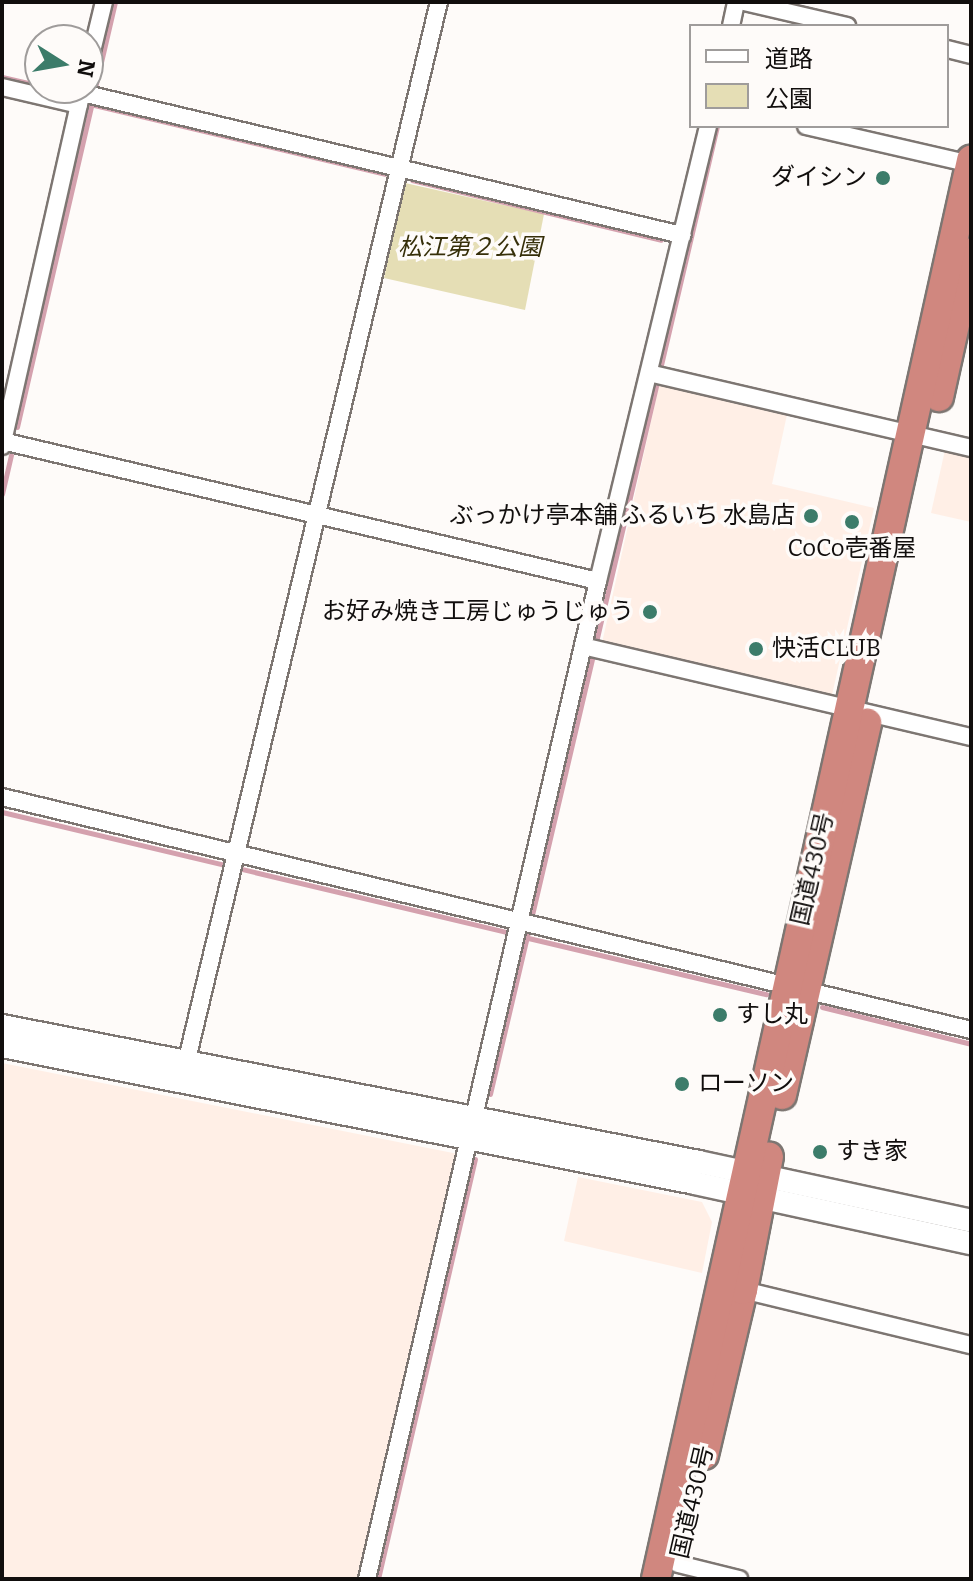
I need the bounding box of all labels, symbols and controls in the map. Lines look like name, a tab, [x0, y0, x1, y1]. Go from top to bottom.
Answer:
north arrow	[24, 24, 104, 104]
legend	[689, 24, 949, 128]
text: 道路	[765, 45, 813, 73]
text: N	[71, 57, 101, 79]
text: 公園	[765, 85, 813, 113]
place label: ダイシン	[771, 164, 867, 192]
marker: ダイシン	[874, 169, 892, 187]
park label: 松江第２公園	[398, 234, 542, 262]
place label: ぶっかけ亭本舗 ふるいち 水島店	[449, 502, 795, 530]
marker: ぶっかけ亭本舗 ふるいち 水島店	[802, 507, 820, 525]
marker: CoCo壱番屋	[843, 513, 861, 531]
place label: CoCo壱番屋	[787, 535, 917, 563]
place label: お好み焼き工房じゅうじゅう	[322, 598, 634, 626]
marker: お好み焼き工房じゅうじゅう	[641, 603, 659, 621]
place label: 快活CLUB	[772, 635, 881, 663]
marker: 快活CLUB	[747, 640, 765, 658]
street label: 国道430号	[786, 810, 840, 928]
place label: すし丸	[736, 1001, 808, 1029]
marker: すし丸	[711, 1006, 729, 1024]
place label: ローソン	[698, 1070, 794, 1098]
marker: ローソン	[673, 1075, 691, 1093]
place label: すき家	[836, 1138, 908, 1166]
marker: すき家	[811, 1143, 829, 1161]
street label: 国道430号	[666, 1443, 720, 1561]

